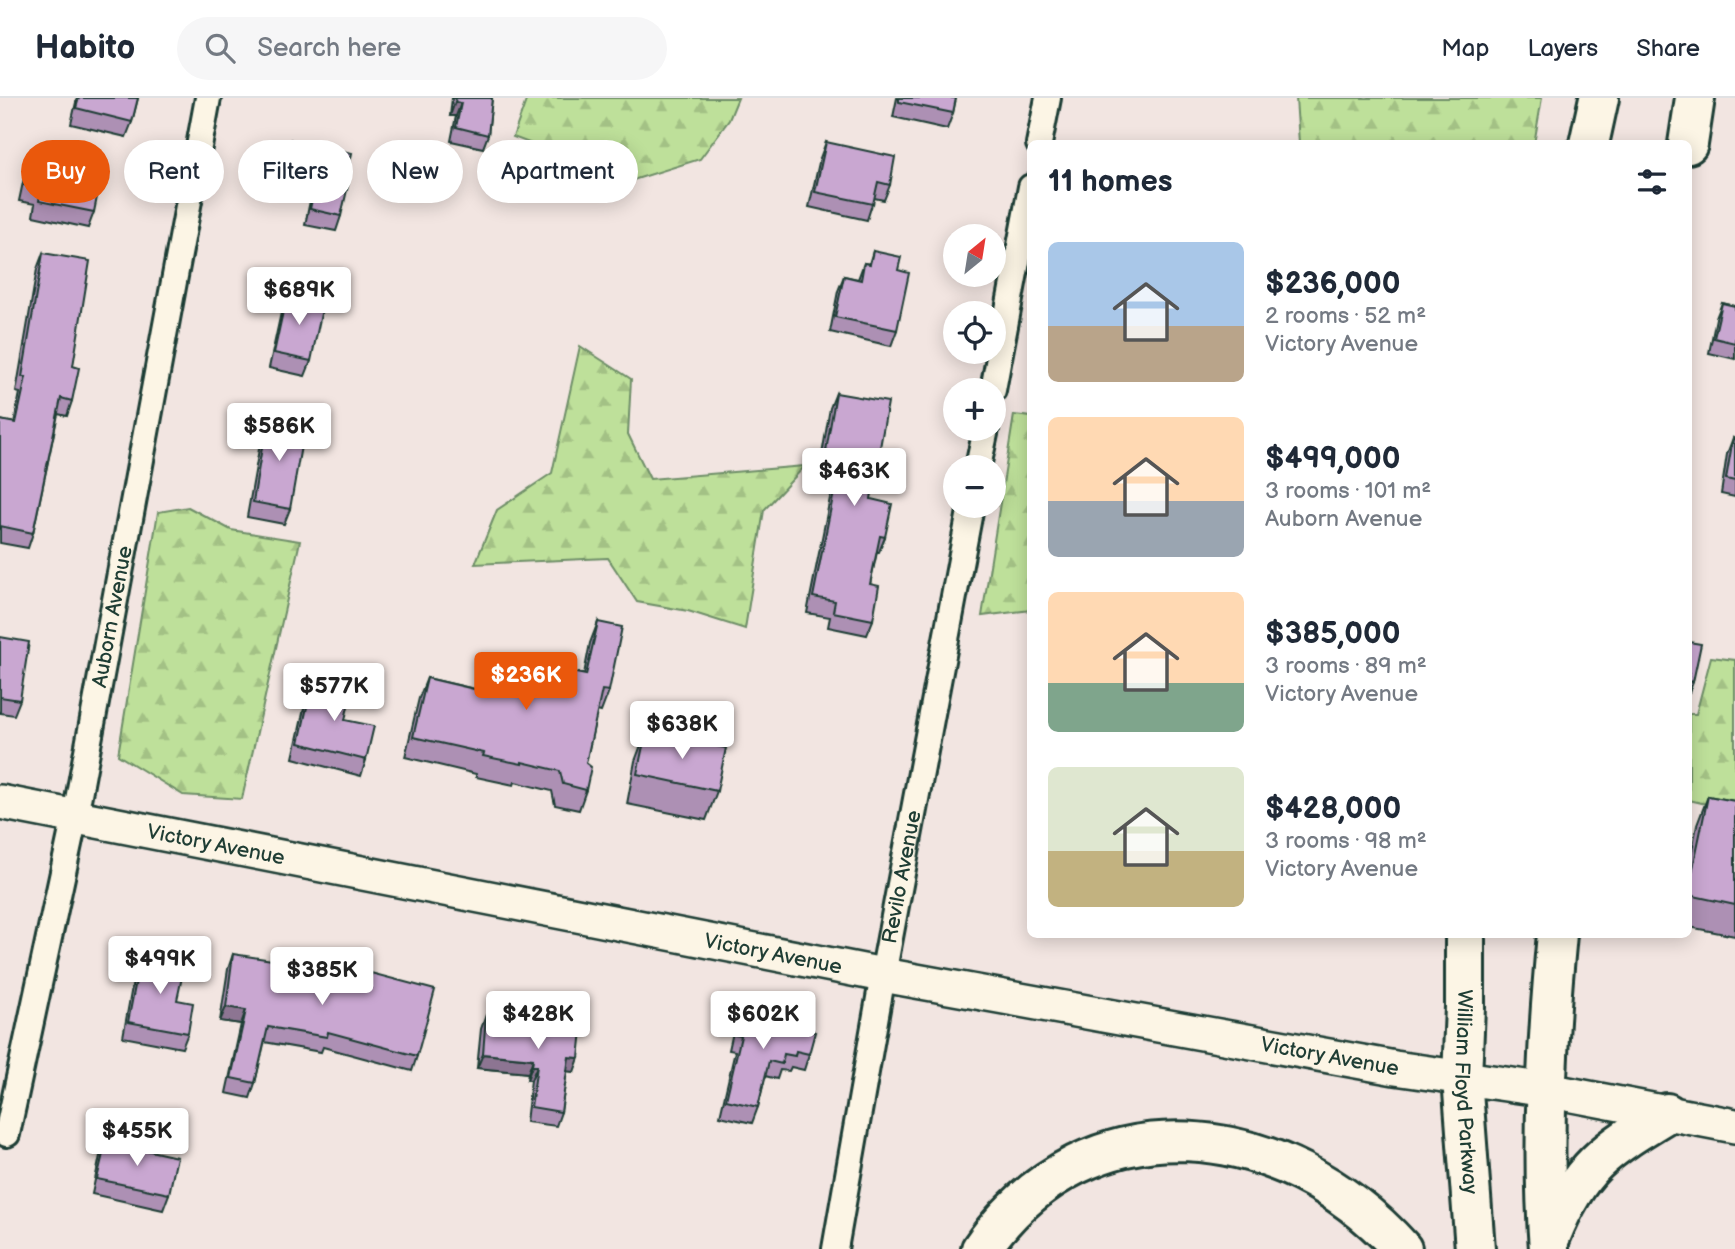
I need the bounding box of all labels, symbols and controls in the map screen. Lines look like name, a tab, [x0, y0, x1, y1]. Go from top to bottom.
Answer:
search box	[177, 17, 667, 80]
text: Habito	[35, 28, 135, 68]
icon: search	[201, 29, 239, 67]
text: Search here	[257, 33, 401, 64]
text: Map	[1441, 34, 1489, 63]
text: Layers	[1527, 34, 1598, 63]
text: Share	[1636, 34, 1700, 63]
chip: Buy	[21, 140, 110, 203]
chip: Rent	[124, 140, 224, 203]
chip: Filters	[238, 140, 353, 203]
chip: New	[367, 140, 463, 203]
chip: Apartment	[477, 140, 638, 203]
icon: filters	[1633, 163, 1671, 201]
text: 11 homes	[1048, 164, 1172, 200]
north arrow	[943, 224, 1006, 287]
map controls	[943, 224, 1006, 518]
text: $236,000	[1265, 266, 1400, 302]
pin: $689K	[250, 268, 348, 327]
icon: home	[1104, 270, 1188, 354]
text: $689K	[263, 276, 335, 304]
button: locate	[943, 301, 1006, 364]
text: 2 rooms · 52 m²	[1265, 302, 1426, 330]
text: Victory Avenue	[1265, 330, 1418, 358]
button: +	[943, 378, 1006, 441]
pin: $586K	[230, 404, 328, 463]
text: $586K	[243, 412, 315, 440]
text: $499,000	[1265, 441, 1400, 477]
icon: home	[1104, 445, 1188, 529]
pin: $463K	[805, 448, 903, 508]
button: −	[943, 455, 1006, 518]
text: $463K	[818, 457, 890, 485]
text: 3 rooms · 101 m²	[1265, 477, 1431, 505]
text: Auborn Avenue	[1265, 505, 1422, 533]
street label: Auborn Avenue	[87, 544, 138, 690]
text: $385,000	[1265, 616, 1400, 652]
icon: home	[1104, 620, 1188, 704]
pin: $236K	[477, 652, 575, 712]
text: 3 rooms · 89 m²	[1265, 652, 1427, 680]
text: $236K	[490, 661, 562, 689]
pin: $577K	[285, 664, 383, 723]
text: $577K	[299, 672, 369, 700]
text: Victory Avenue	[1265, 680, 1418, 708]
pin: $638K	[633, 702, 731, 761]
text: $638K	[646, 710, 718, 738]
text: $428,000	[1265, 791, 1401, 827]
icon: home	[1104, 795, 1188, 879]
street label: Revilo Avenue	[877, 808, 927, 946]
street label: Victory Avenue	[145, 819, 287, 870]
text: 3 rooms · 98 m²	[1265, 827, 1427, 855]
text: Victory Avenue	[1265, 855, 1418, 883]
street label: Victory Avenue	[702, 928, 844, 980]
pin: $499K	[111, 936, 209, 996]
text: $499K	[124, 945, 196, 973]
pin: $385K	[273, 948, 371, 1007]
text: $385K	[286, 956, 358, 984]
street label: William Floyd Parkway	[1449, 989, 1483, 1196]
pin: $428K	[489, 992, 587, 1051]
pin: $602K	[714, 992, 812, 1051]
text: $428K	[502, 1000, 574, 1028]
text: $602K	[727, 1000, 799, 1028]
street label: Victory Avenue	[1259, 1032, 1401, 1081]
pin: $455K	[88, 1108, 186, 1168]
text: $455K	[102, 1117, 172, 1145]

